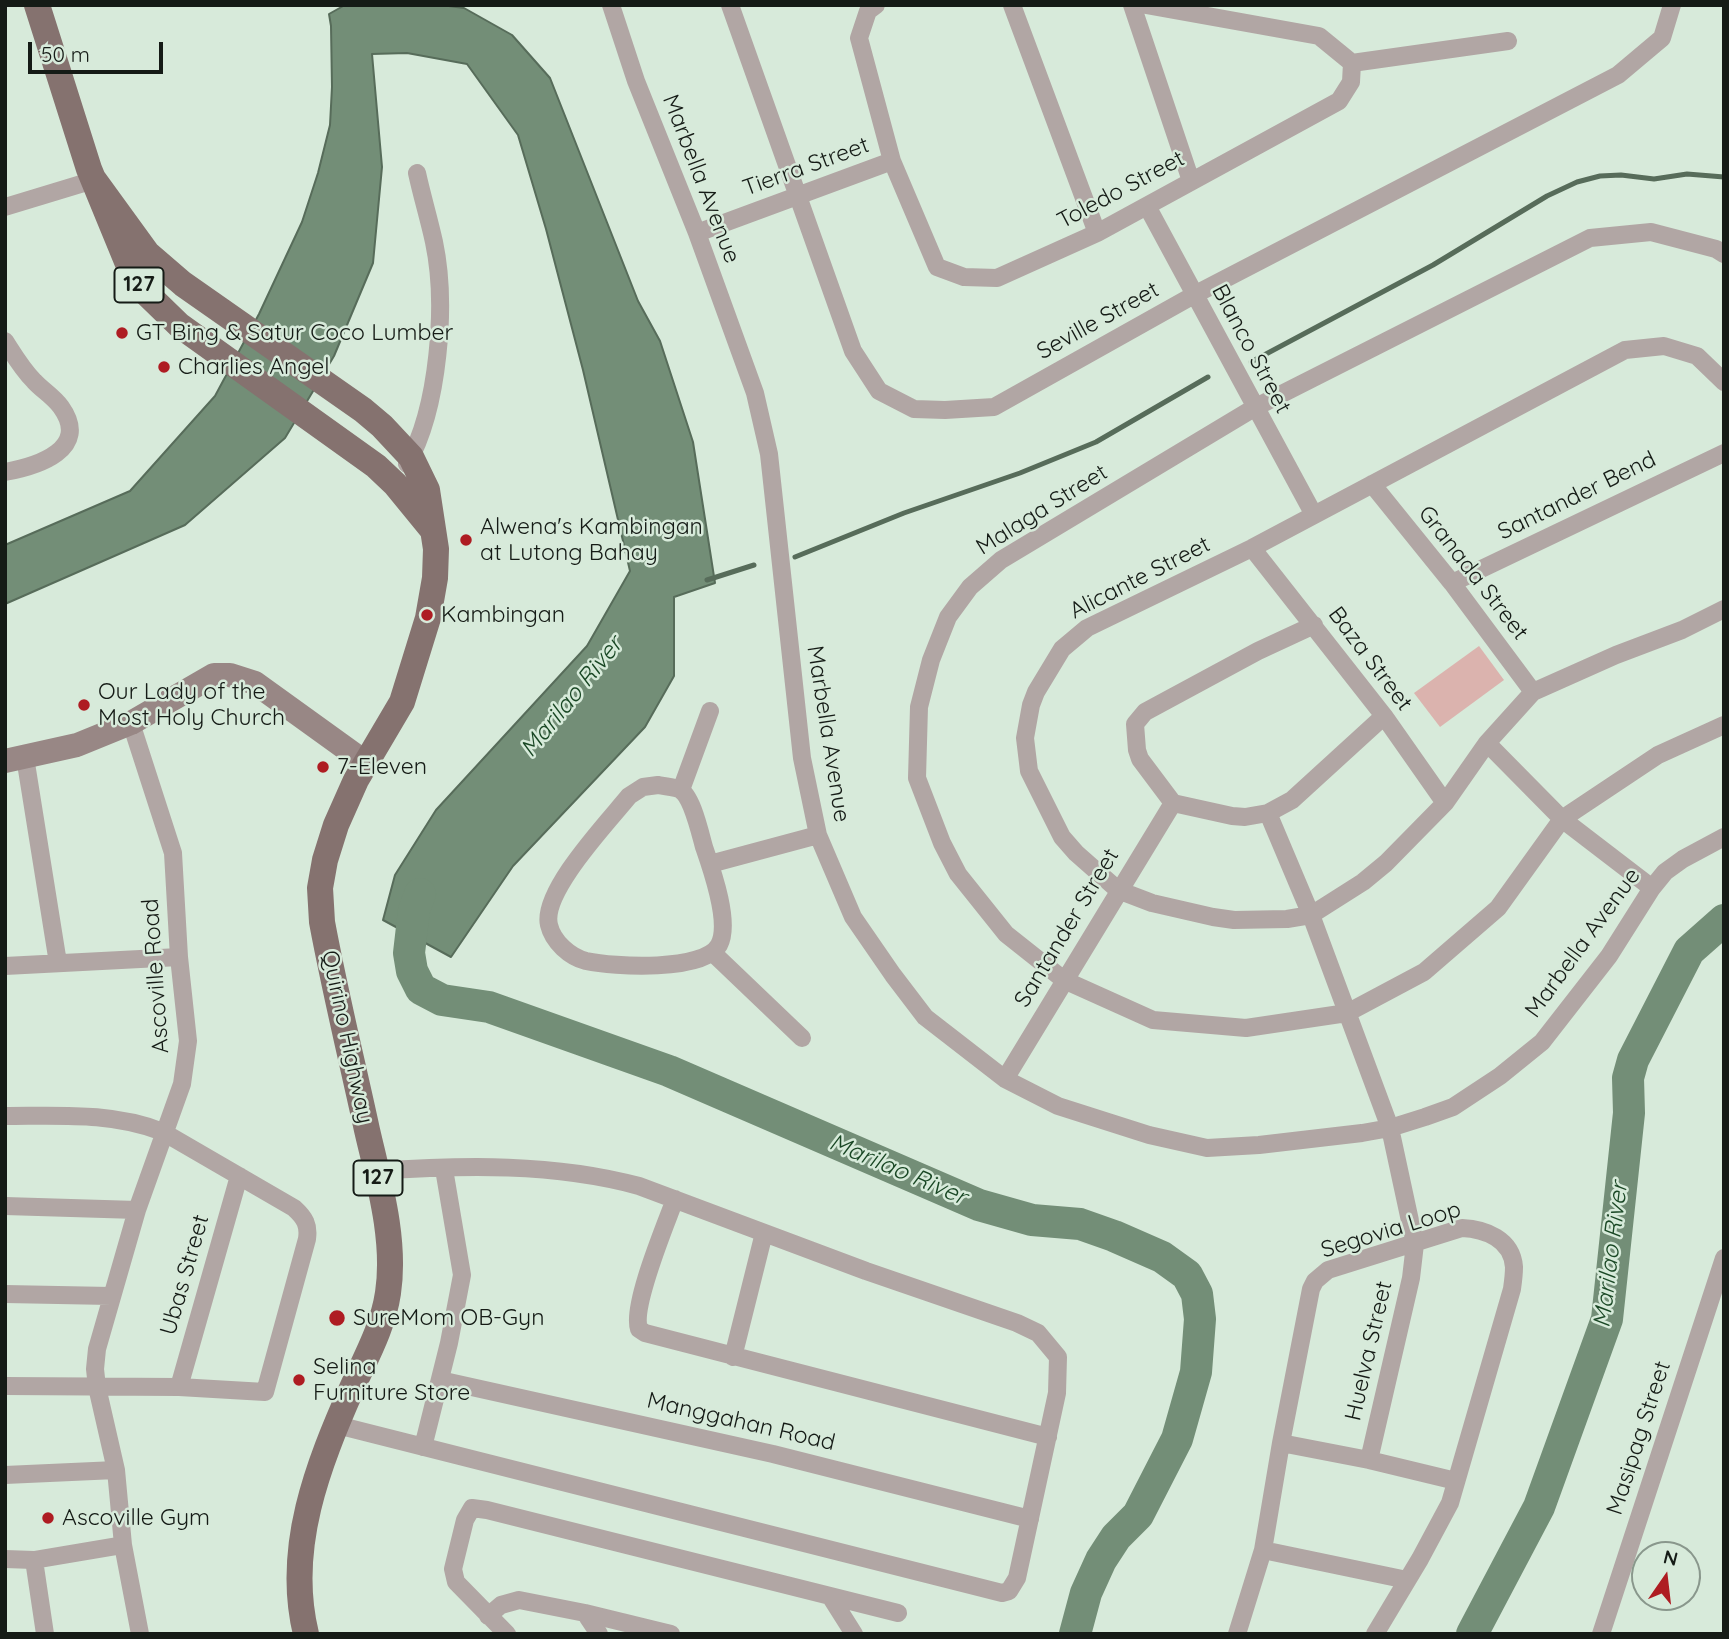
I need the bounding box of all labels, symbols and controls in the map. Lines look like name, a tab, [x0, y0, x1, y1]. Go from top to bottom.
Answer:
scale bar	[32, 28, 166, 72]
text: 50 m	[41, 41, 90, 67]
street label: Marbella Avenue	[656, 91, 746, 267]
street label: Tierra Street	[739, 131, 873, 203]
street label: Toledo Street	[1053, 145, 1189, 235]
road number: 127	[114, 268, 164, 302]
street label: Seville Street	[1032, 276, 1164, 366]
street label: Blanco Street	[1205, 280, 1297, 418]
place label: GT Bing & Satur Coco Lumber	[136, 319, 453, 347]
marker: GT Bing & Satur Coco Lumber	[114, 325, 130, 341]
place label: Charlies Angel	[178, 353, 330, 381]
marker: Charlies Angel	[156, 359, 172, 375]
street label: Santander Bend	[1493, 446, 1661, 546]
street label: Malaga Street	[971, 459, 1113, 561]
street label: Granada Street	[1412, 500, 1534, 646]
place label: Alwena's Kambingan at Lutong Bahay	[480, 513, 703, 567]
street label: Alicante Street	[1065, 531, 1215, 625]
marker: Alwena's Kambingan at Lutong Bahay	[458, 532, 474, 548]
place label: Kambingan	[441, 601, 565, 629]
street label: Baza Street	[1322, 602, 1418, 716]
marker: Kambingan	[419, 607, 435, 623]
water label: Marilao River	[515, 631, 629, 763]
street label: Marbella Avenue	[800, 644, 856, 824]
place label: Our Lady of the Most Holy Church	[98, 678, 285, 732]
marker: Our Lady of the Most Holy Church	[76, 697, 92, 713]
place label: 7-Eleven	[337, 753, 427, 781]
marker: 7-Eleven	[315, 759, 331, 775]
street label: Santander Street	[1009, 844, 1125, 1012]
street label: Marbella Avenue	[1519, 863, 1647, 1023]
street label: Ascoville Road	[137, 898, 175, 1054]
street label: Quirino Highway	[315, 948, 379, 1126]
water label: Marilao River	[825, 1128, 971, 1212]
road number: 127	[354, 1160, 402, 1196]
water label: Marilao River	[1588, 1181, 1634, 1329]
street label: Segovia Loop	[1318, 1196, 1464, 1264]
street label: Ubas Street	[155, 1212, 215, 1338]
street label: Huelva Street	[1340, 1278, 1398, 1424]
place label: SureMom OB-Gyn	[353, 1304, 544, 1332]
marker: SureMom OB-Gyn	[327, 1308, 347, 1328]
place label: Selina Furniture Store	[313, 1353, 470, 1407]
street label: Masipag Street	[1601, 1358, 1677, 1518]
marker: Selina Furniture Store	[291, 1372, 307, 1388]
street label: Manggahan Road	[644, 1387, 838, 1457]
place label: Ascoville Gym	[62, 1504, 210, 1532]
marker: Ascoville Gym	[40, 1510, 56, 1526]
north arrow	[1631, 1541, 1701, 1611]
text: N	[1661, 1544, 1680, 1571]

